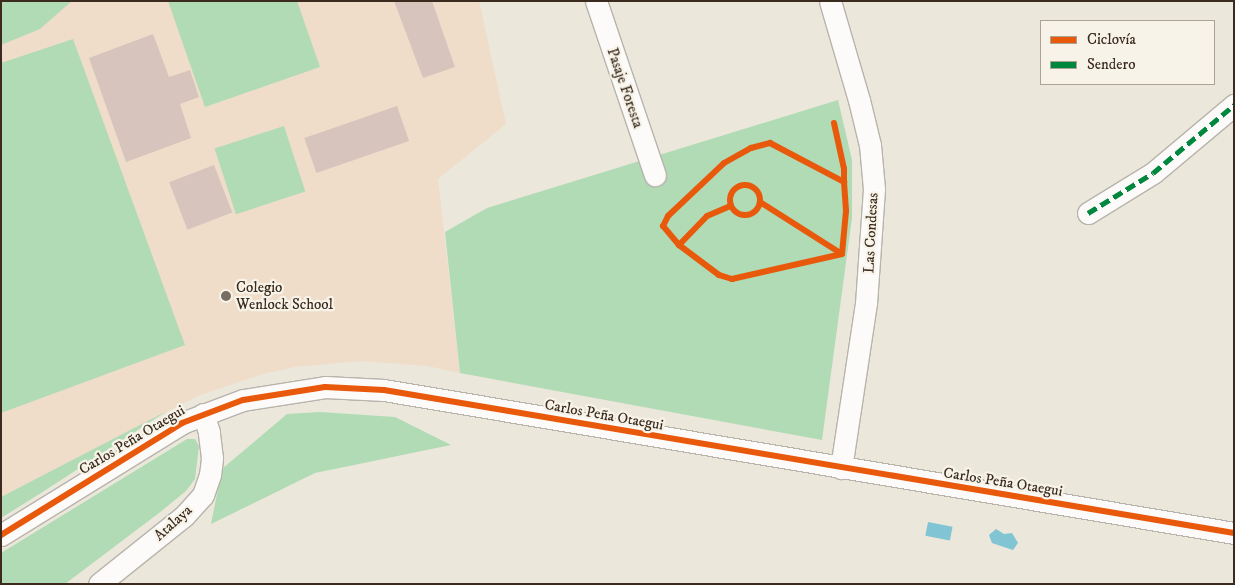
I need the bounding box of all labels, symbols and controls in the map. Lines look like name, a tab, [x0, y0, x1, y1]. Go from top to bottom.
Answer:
legend	[1040, 20, 1215, 85]
text: Ciclovía	[1087, 30, 1136, 49]
street label: Pasaje Foresta	[603, 46, 647, 130]
text: Sendero	[1087, 55, 1135, 74]
street label: Las Condesas	[860, 192, 882, 274]
place label: Colegio Wenlock School	[236, 278, 333, 313]
marker: Colegio Wenlock School	[220, 290, 232, 302]
street label: Carlos Peña Otaegui	[543, 396, 665, 434]
street label: Carlos Peña Otaegui	[76, 401, 188, 479]
street label: Carlos Peña Otaegui	[942, 464, 1064, 500]
street label: Atalaya	[150, 501, 196, 545]

